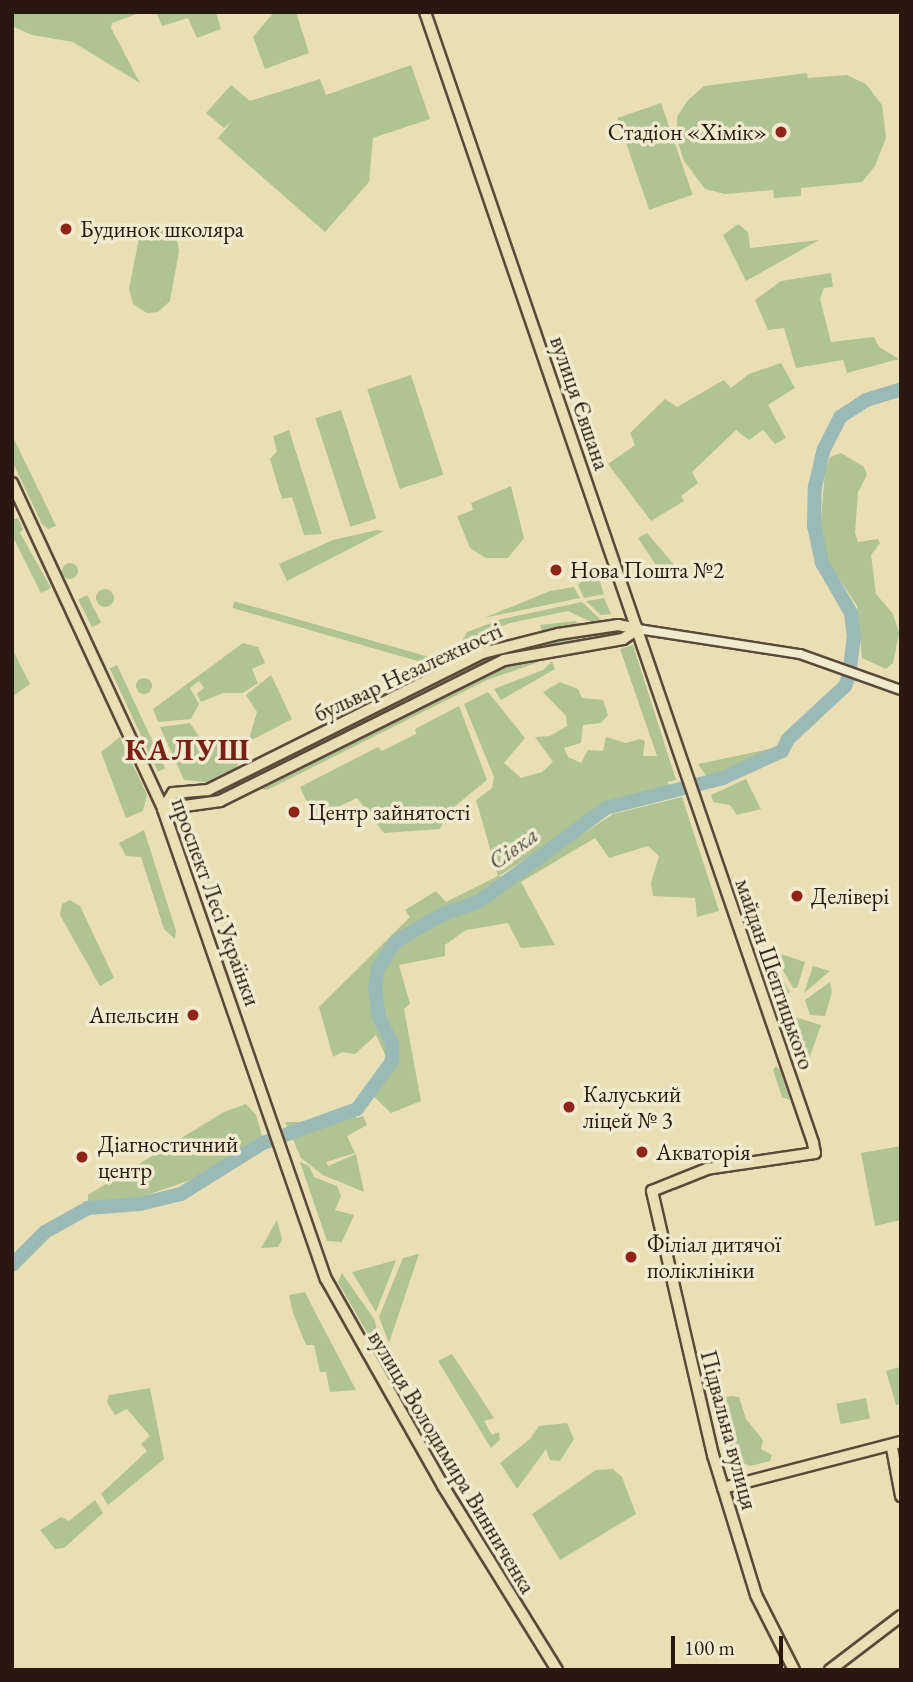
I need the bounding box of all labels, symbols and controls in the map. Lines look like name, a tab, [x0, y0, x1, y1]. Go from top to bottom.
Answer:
place label: Стадіон «Хімік»	[608, 118, 767, 146]
marker: Стадіон «Хімік»	[773, 124, 789, 140]
place label: Будинок школяра	[80, 215, 244, 243]
marker: Будинок школяра	[58, 221, 74, 237]
street label: вулиця Євшана	[544, 332, 616, 474]
place label: Нова Пошта №2	[570, 556, 724, 584]
marker: Нова Пошта №2	[548, 562, 564, 578]
street label: бульвар Незалежності	[310, 616, 506, 728]
district label: КАЛУШ	[125, 732, 251, 768]
street label: проспект Лесі Українки	[166, 794, 266, 1010]
place label: Центр зайнятості	[308, 798, 470, 826]
marker: Центр зайнятості	[286, 804, 302, 820]
water label: Сівка	[482, 820, 544, 876]
street label: майдан Шептицького	[729, 875, 821, 1073]
place label: Делівері	[811, 882, 889, 910]
marker: Делівері	[789, 888, 805, 904]
place label: Апельсин	[89, 1001, 179, 1029]
marker: Апельсин	[185, 1007, 201, 1023]
place label: Калуський ліцей № 3	[583, 1080, 681, 1134]
marker: Калуський ліцей № 3	[561, 1099, 577, 1115]
place label: Діагностичний центр	[98, 1130, 238, 1184]
place label: Акваторія	[656, 1138, 751, 1166]
marker: Акваторія	[634, 1144, 650, 1160]
marker: Діагностичний центр	[72, 1147, 92, 1167]
place label: Філіал дитячої поліклініки	[647, 1230, 781, 1284]
marker: Філіал дитячої поліклініки	[621, 1247, 641, 1267]
street label: вулиця Володимира Винниченка	[362, 1325, 542, 1599]
street label: Підвальна вулиця	[694, 1347, 764, 1513]
scale bar	[675, 1622, 787, 1666]
text: 100 m	[684, 1634, 735, 1661]

